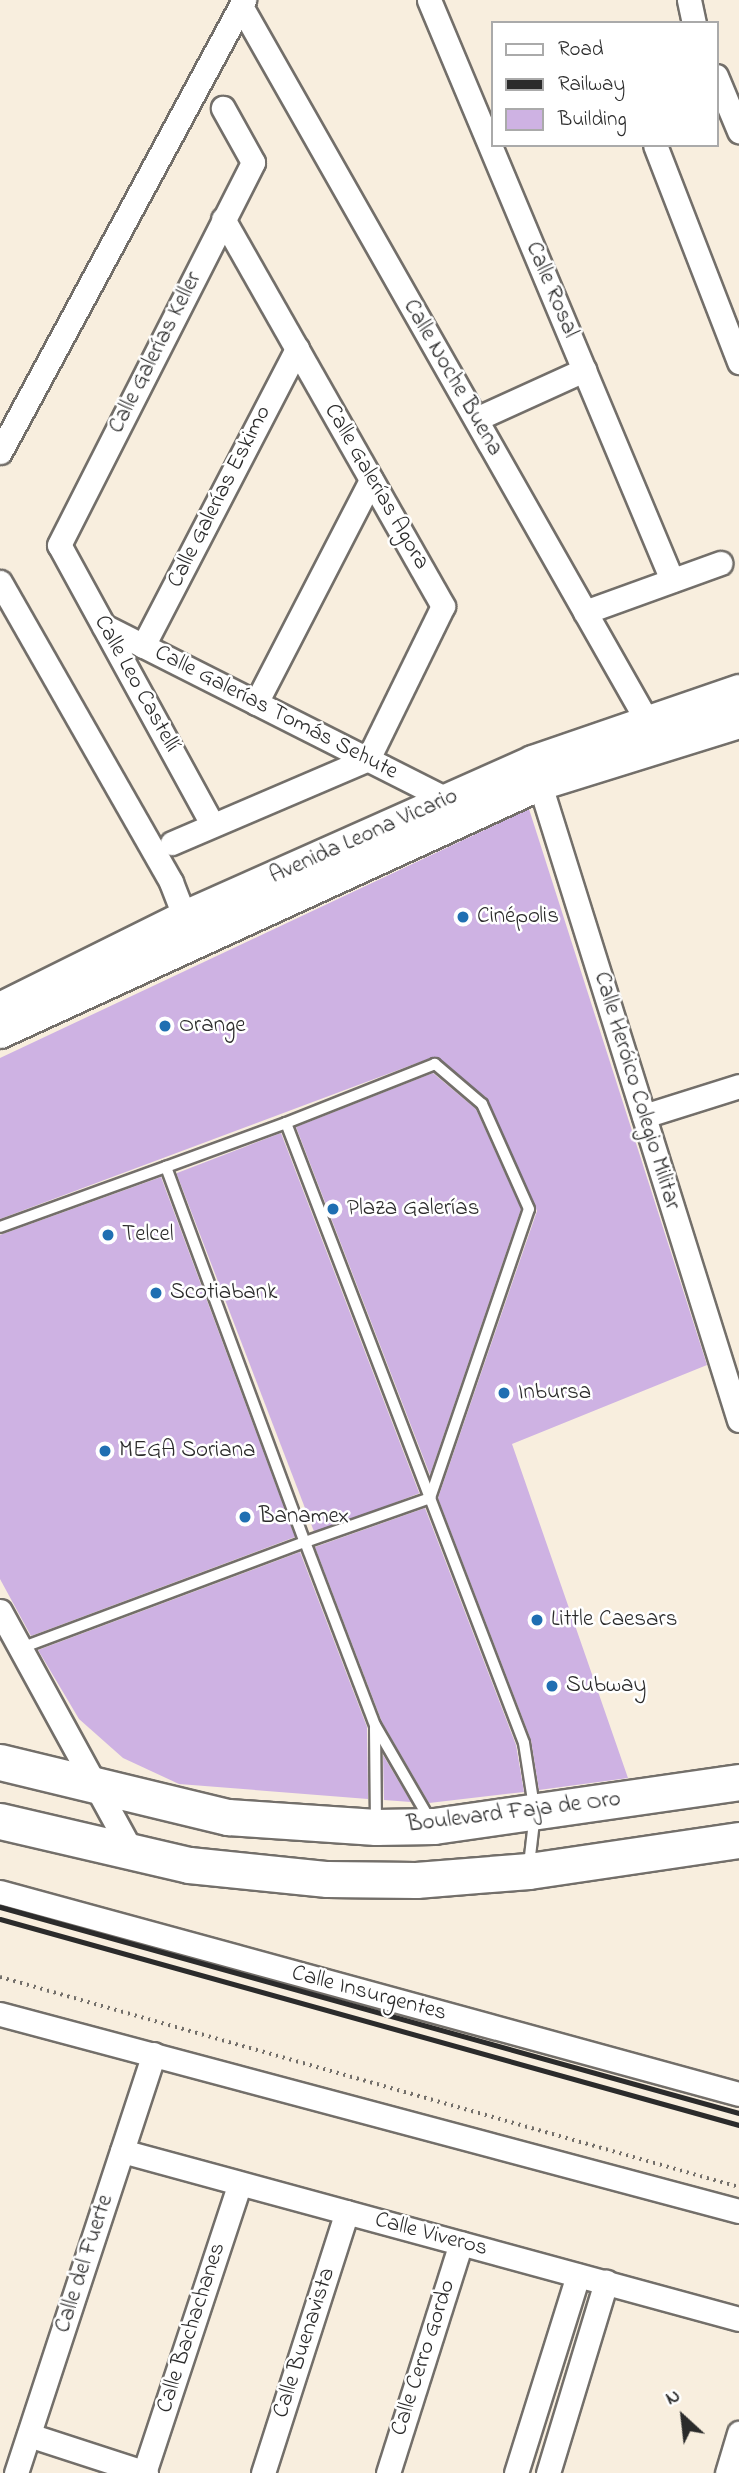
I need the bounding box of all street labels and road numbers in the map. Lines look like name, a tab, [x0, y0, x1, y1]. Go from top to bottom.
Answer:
street label: Calle Rosal	[518, 238, 584, 342]
street label: Calle Galerías Keller	[103, 268, 209, 438]
street label: Calle Noche Buena	[396, 295, 508, 461]
street label: Calle Galerías Agora	[317, 399, 435, 575]
street label: Calle Galerías Eskimo	[162, 401, 278, 593]
street label: Calle Leo Castellí	[87, 611, 185, 757]
street label: Calle Galerías Tomás Sehute	[150, 640, 402, 786]
street label: Avenida Leona Vicario	[266, 783, 462, 891]
street label: Calle Heróico Colegio Militar	[587, 969, 685, 1213]
street label: Boulevard Faja de Oro	[406, 1786, 622, 1840]
street label: Calle Insurgentes	[289, 1960, 449, 2028]
street label: Calle del Fuerte	[50, 2191, 120, 2337]
street label: Calle Viveros	[372, 2207, 490, 2263]
street label: Calle Bachachanes	[151, 2239, 233, 2417]
street label: Calle Buenavista	[268, 2264, 342, 2422]
street label: Calle Cerro Gordo	[386, 2277, 462, 2439]

